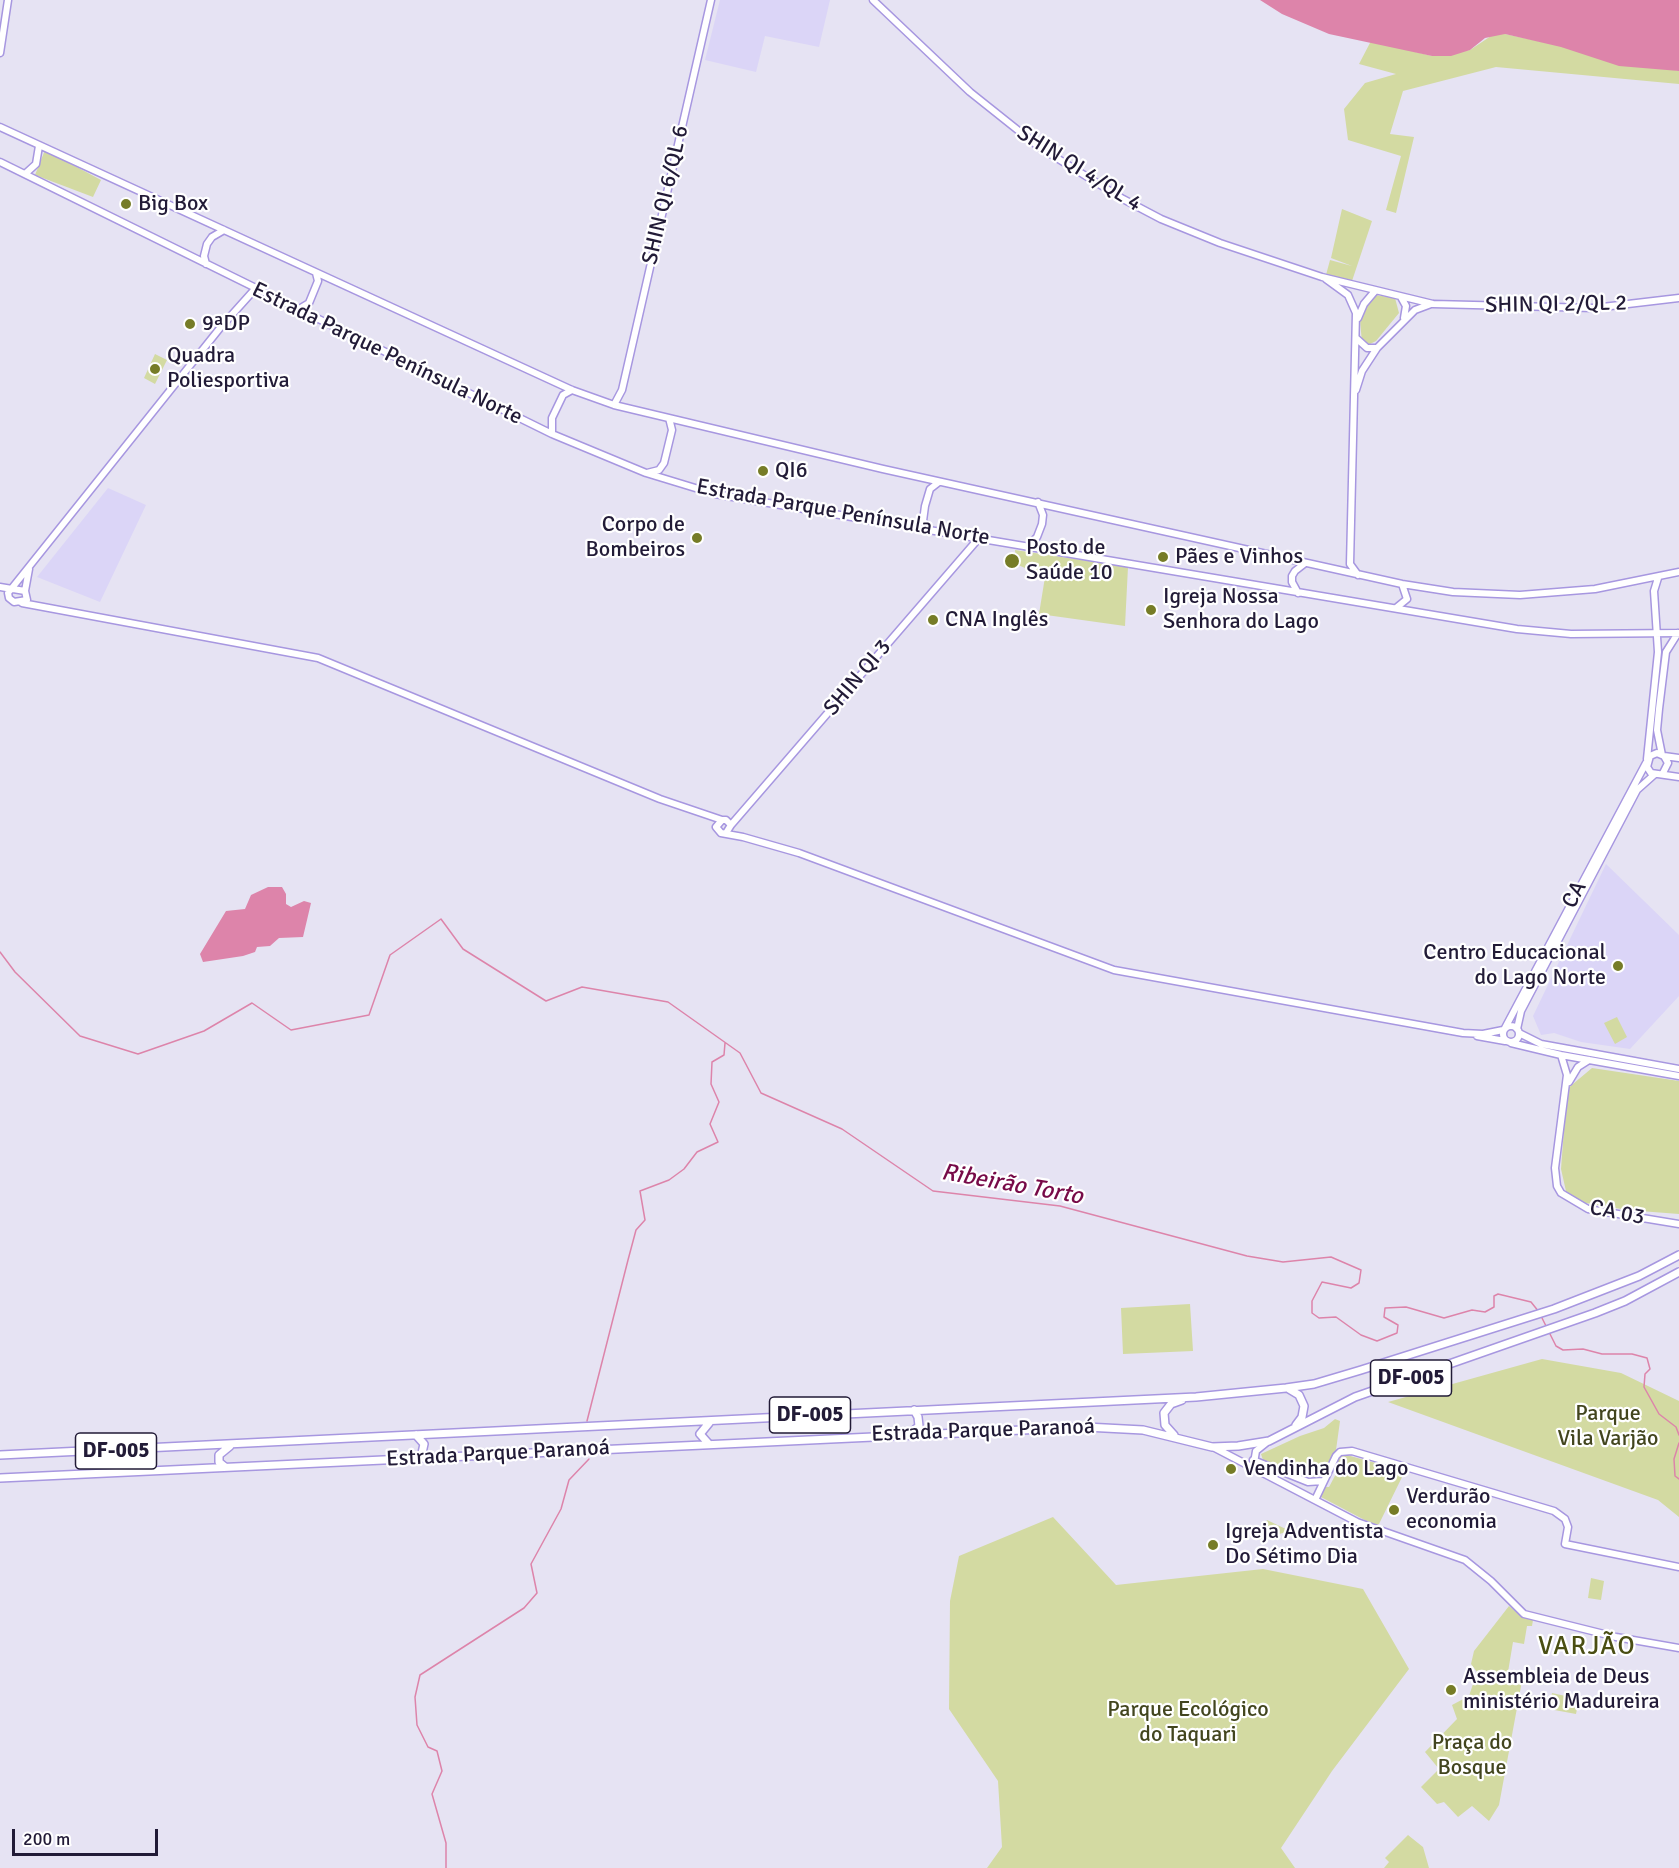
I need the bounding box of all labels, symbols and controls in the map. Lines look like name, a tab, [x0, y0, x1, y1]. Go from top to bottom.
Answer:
street label: SHIN QI 4/QL 4	[1012, 120, 1146, 218]
street label: SHIN QI 6/QL 6	[637, 123, 695, 267]
place label: Big Box	[138, 191, 208, 217]
marker: Big Box	[119, 197, 133, 211]
street label: Estrada Parque Península Norte	[248, 277, 526, 431]
street label: SHIN QI 2/QL 2	[1485, 291, 1627, 319]
place label: 9ªDP	[202, 311, 250, 337]
marker: 9ªDP	[183, 317, 197, 331]
place label: Quadra Poliesportiva	[167, 343, 290, 394]
marker: Quadra Poliesportiva	[148, 362, 162, 376]
place label: QI6	[775, 458, 808, 484]
marker: QI6	[756, 464, 770, 478]
street label: Estrada Parque Península Norte	[694, 474, 992, 552]
place label: Corpo de Bombeiros	[585, 512, 685, 564]
marker: Corpo de Bombeiros	[690, 531, 704, 545]
place label: Posto de Saúde 10	[1026, 535, 1113, 586]
place label: Pães e Vinhos	[1175, 544, 1303, 570]
marker: Pães e Vinhos	[1156, 550, 1170, 564]
marker: Posto de Saúde 10	[1003, 552, 1021, 570]
place label: Igreja Nossa Senhora do Lago	[1163, 584, 1319, 636]
marker: Igreja Nossa Senhora do Lago	[1144, 603, 1158, 617]
place label: CNA Inglês	[945, 607, 1048, 633]
marker: CNA Inglês	[926, 613, 940, 627]
street label: SHIN QI 3	[819, 635, 897, 721]
street label: CA	[1557, 877, 1593, 913]
place label: Centro Educacional do Lago Norte	[1423, 940, 1606, 992]
marker: Centro Educacional do Lago Norte	[1611, 959, 1625, 973]
water label: Ribeirão Torto	[939, 1158, 1085, 1212]
street label: CA 03	[1587, 1195, 1647, 1231]
road number: DF-005	[1370, 1360, 1452, 1396]
road number: DF-005	[770, 1397, 850, 1433]
park label: Parque Vila Varjão	[1557, 1401, 1659, 1452]
street label: Estrada Parque Paranoá	[871, 1414, 1095, 1448]
road number: DF-005	[76, 1433, 156, 1469]
street label: Estrada Parque Paranoá	[386, 1435, 610, 1473]
place label: Vendinha do Lago	[1243, 1456, 1408, 1482]
marker: Vendinha do Lago	[1224, 1462, 1238, 1476]
place label: Verdurão economia	[1406, 1484, 1497, 1536]
marker: Verdurão economia	[1387, 1503, 1401, 1517]
place label: Igreja Adventista Do Sétimo Dia	[1225, 1519, 1384, 1570]
marker: Igreja Adventista Do Sétimo Dia	[1206, 1538, 1220, 1552]
district label: VARJÃO	[1538, 1631, 1636, 1663]
place label: Assembleia de Deus ministério Madureira	[1463, 1664, 1660, 1716]
marker: Assembleia de Deus ministério Madureira	[1444, 1683, 1458, 1697]
park label: Parque Ecológico do Taquari	[1107, 1697, 1269, 1748]
park label: Praça do Bosque	[1432, 1730, 1512, 1782]
scale bar	[15, 1817, 160, 1855]
text: 200 m	[23, 1828, 70, 1850]

